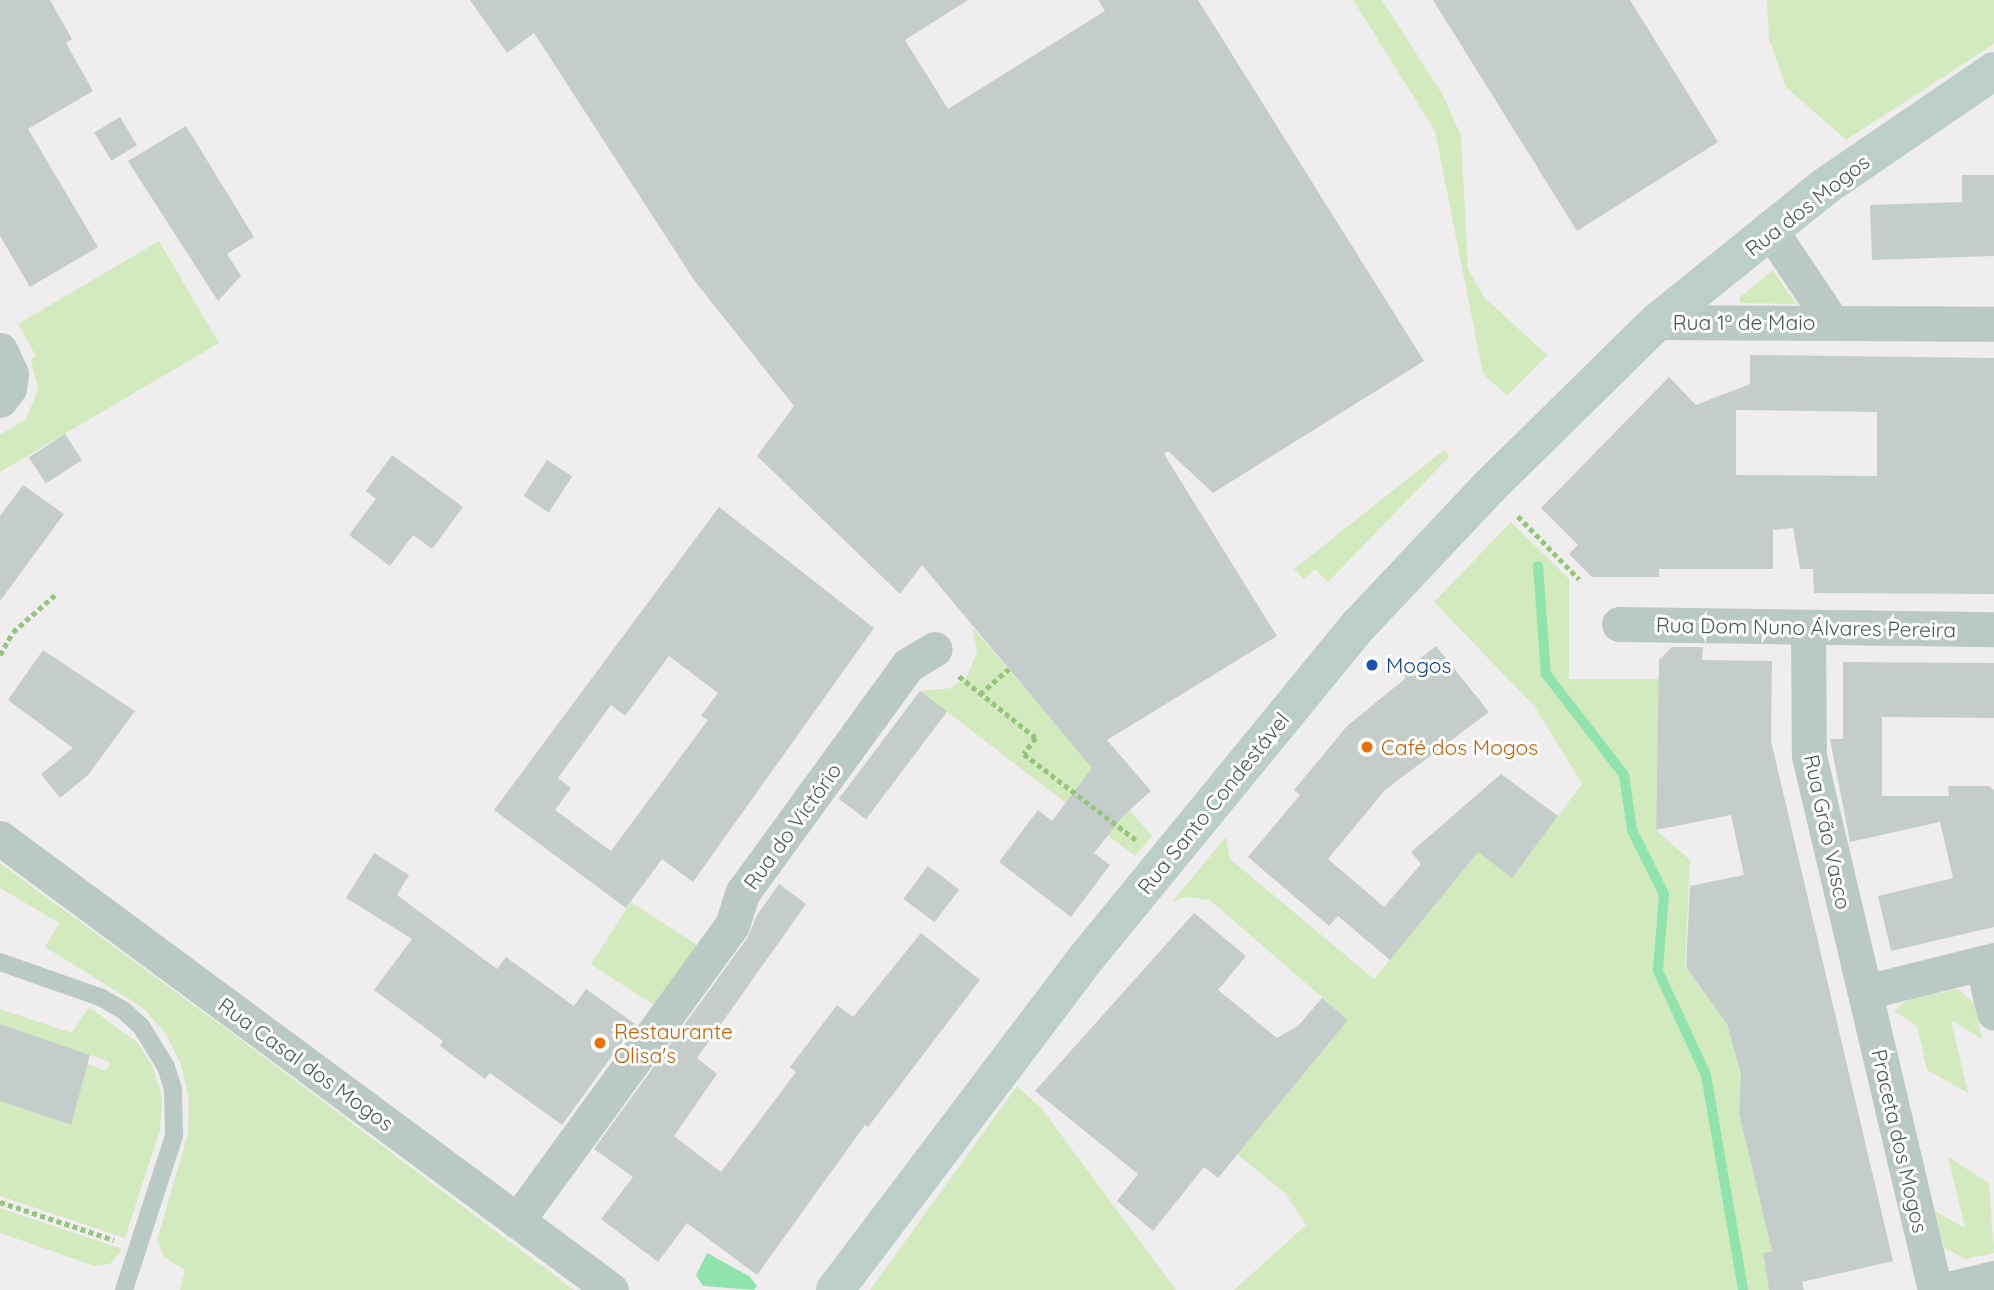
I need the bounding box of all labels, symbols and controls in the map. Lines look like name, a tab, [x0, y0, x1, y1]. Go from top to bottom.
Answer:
street label: Rua dos Mogos	[1740, 149, 1874, 261]
street label: Rua 1º de Maio	[1673, 309, 1815, 335]
street label: Rua Dom Nuno Álvares Pereira	[1656, 612, 1956, 642]
place label: Mogos	[1386, 652, 1451, 678]
marker: Mogos	[1364, 657, 1380, 673]
street label: Rua Santo Condestável	[1132, 707, 1294, 899]
place label: Café dos Mogos	[1381, 734, 1538, 760]
marker: Café dos Mogos	[1359, 739, 1375, 755]
street label: Rua Grão Vasco	[1799, 752, 1857, 912]
street label: Rua do Victório	[738, 758, 846, 894]
street label: Rua Casal dos Mogos	[214, 992, 398, 1136]
place label: Restaurante Olisa's	[614, 1018, 733, 1068]
marker: Restaurante Olisa's	[592, 1035, 608, 1051]
street label: Praceta dos Mogos	[1867, 1047, 1933, 1235]

